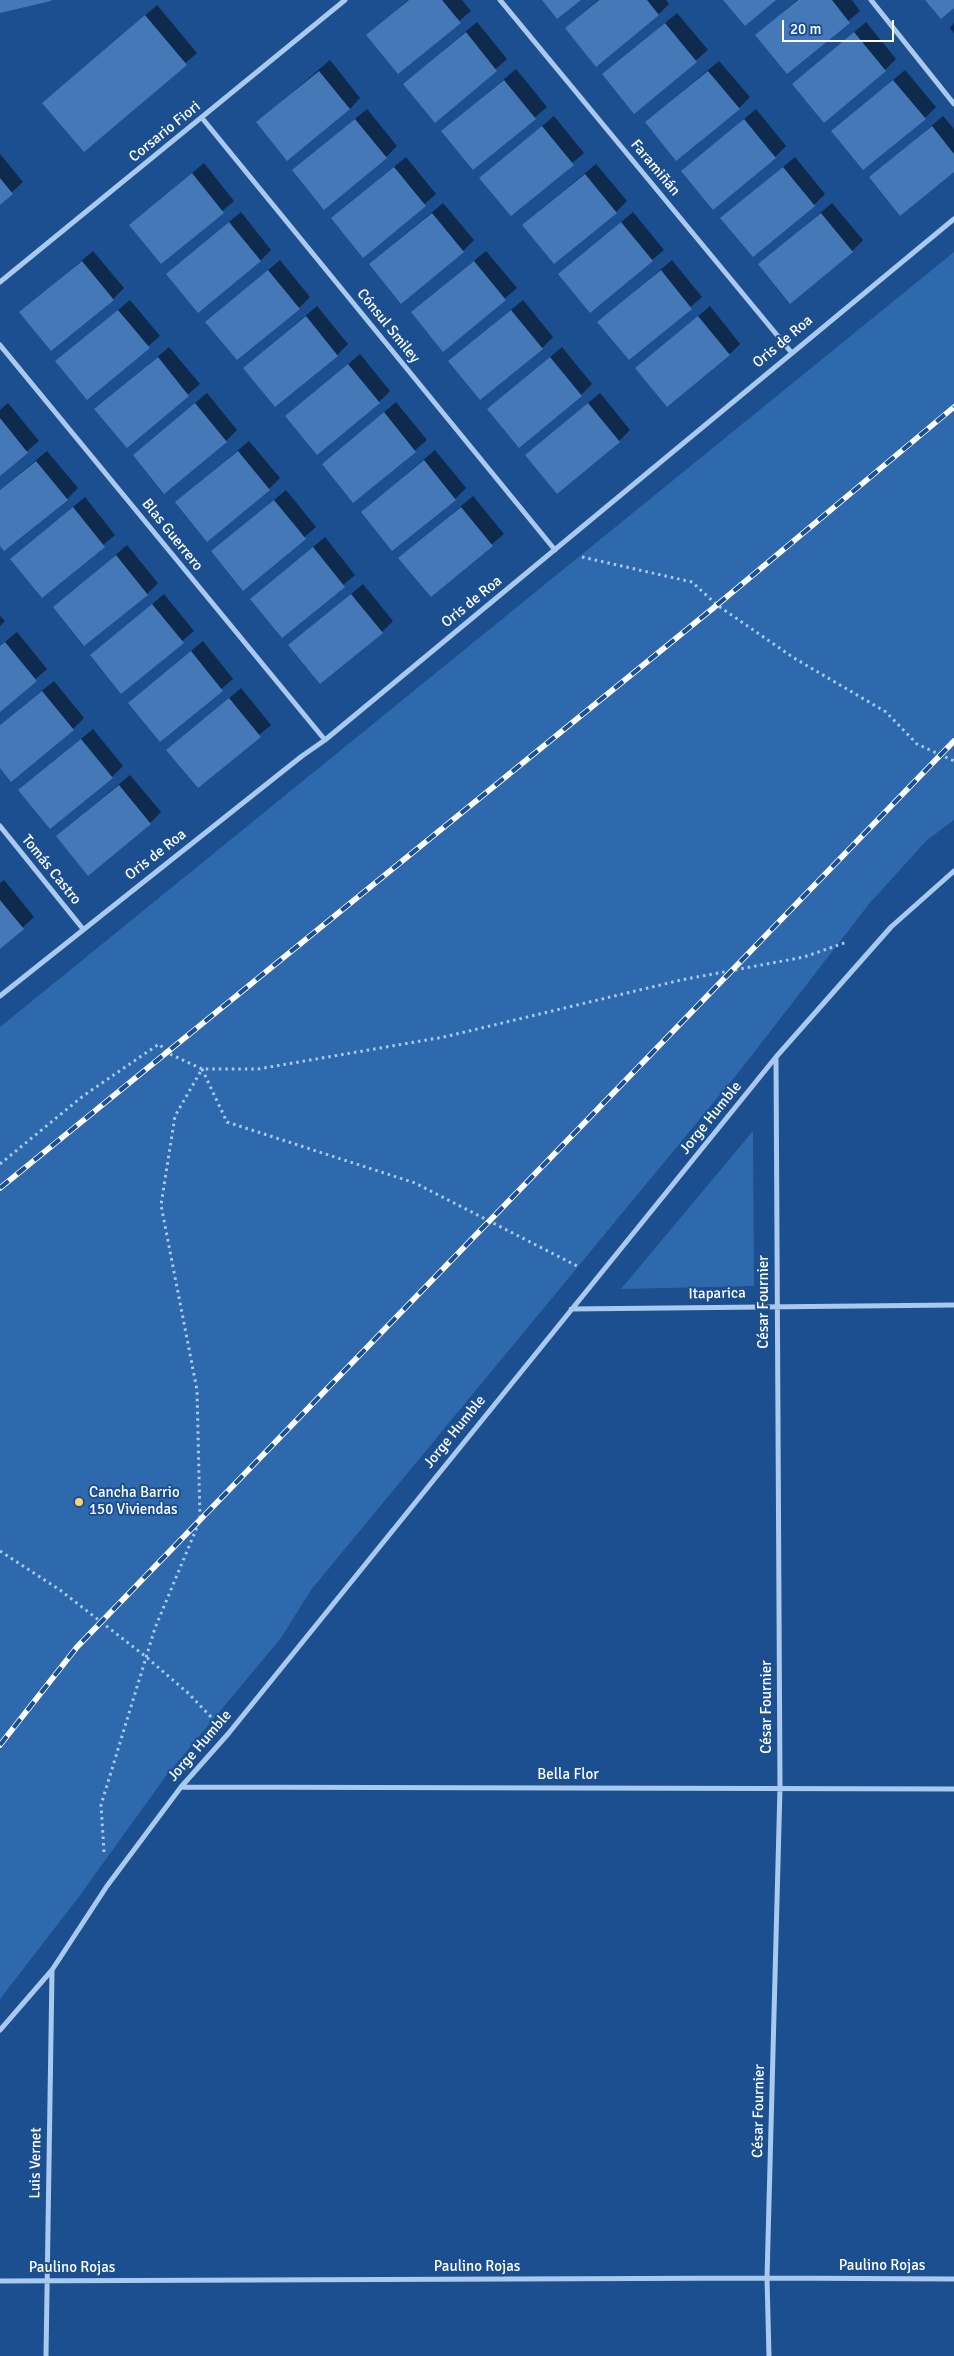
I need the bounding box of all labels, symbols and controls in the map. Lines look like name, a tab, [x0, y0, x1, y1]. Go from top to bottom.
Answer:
scale bar	[784, 10, 896, 42]
text: 20 m	[790, 20, 821, 38]
street label: Corsario Fiori	[126, 98, 204, 166]
street label: Faramiñán	[626, 136, 684, 200]
street label: Cónsul Smiley	[353, 285, 423, 367]
street label: Oris de Roa	[749, 312, 817, 372]
street label: Blas Guerrero	[137, 495, 207, 575]
street label: Oris de Roa	[438, 572, 506, 632]
street label: Oris de Roa	[122, 826, 190, 884]
street label: Tomás Castro	[17, 831, 85, 909]
street label: Jorge Humble	[676, 1078, 746, 1158]
street label: César Fournier	[755, 1255, 773, 1349]
street label: Itaparica	[688, 1285, 746, 1303]
street label: Jorge Humble	[420, 1392, 490, 1472]
place label: Cancha Barrio 150 Viviendas	[89, 1484, 180, 1519]
marker: Cancha Barrio 150 Viviendas	[73, 1496, 85, 1508]
street label: César Fournier	[758, 1660, 776, 1754]
street label: Jorge Humble	[164, 1707, 236, 1785]
street label: Bella Flor	[537, 1766, 599, 1784]
street label: César Fournier	[749, 2064, 769, 2158]
street label: Luis Vernet	[26, 2127, 46, 2199]
street label: Paulino Rojas	[839, 2257, 925, 2275]
street label: Paulino Rojas	[434, 2258, 520, 2276]
street label: Paulino Rojas	[29, 2259, 115, 2277]

